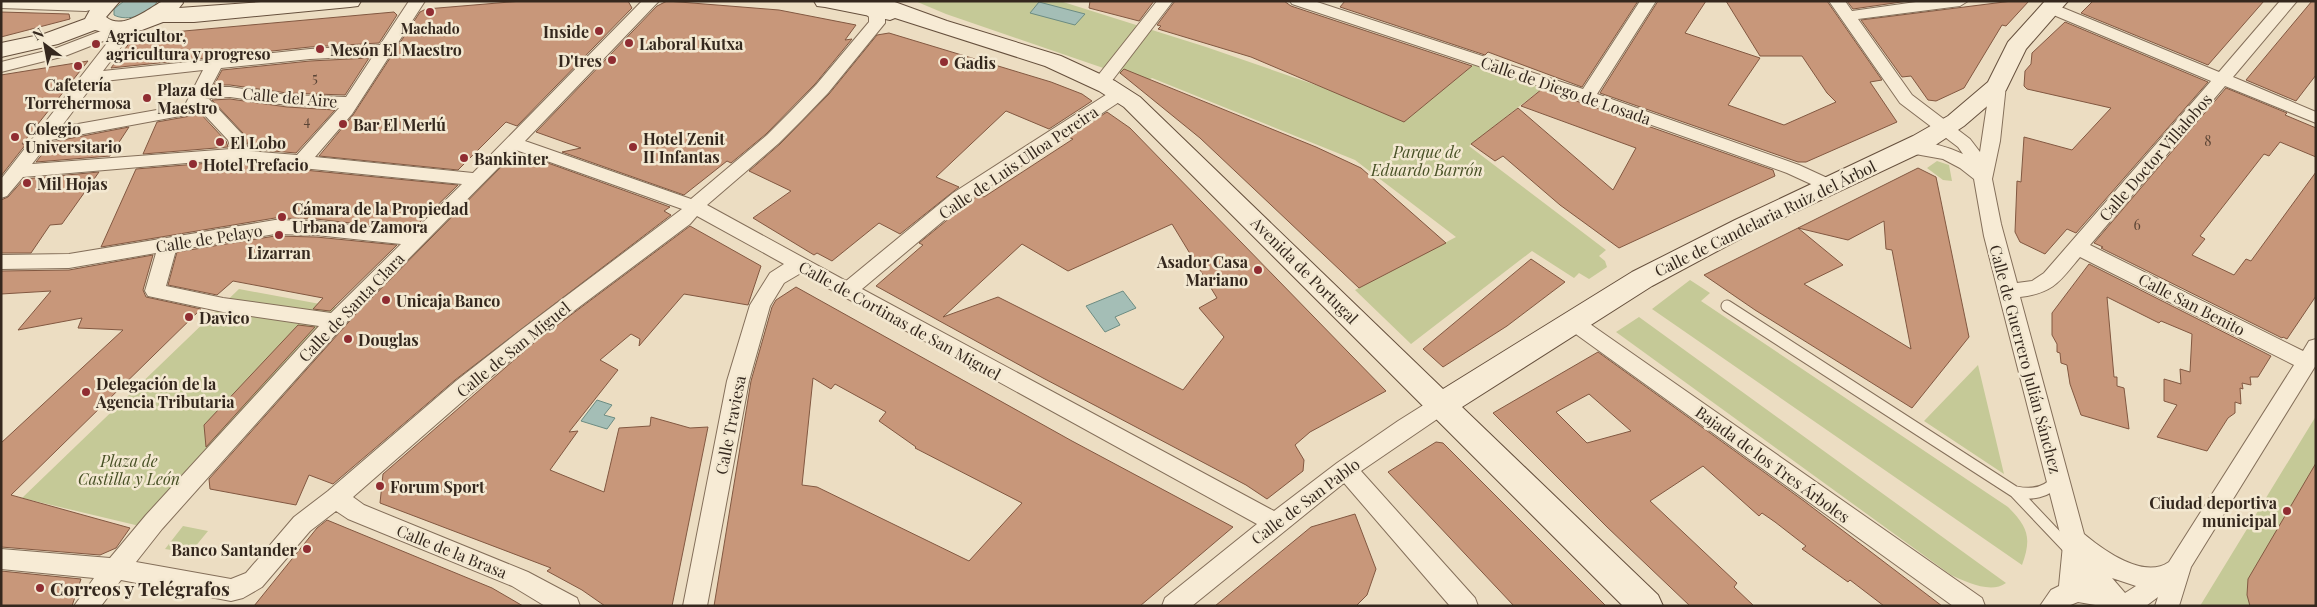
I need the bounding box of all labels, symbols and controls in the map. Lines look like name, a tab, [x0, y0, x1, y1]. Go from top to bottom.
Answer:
marker: Machado	[424, 6, 436, 18]
place label: Machado	[400, 19, 460, 38]
north arrow	[20, 20, 70, 70]
place label: Inside	[543, 21, 589, 42]
text: N	[29, 23, 47, 44]
place label: Agricultor, agricultura y progreso	[105, 25, 271, 64]
marker: Inside	[593, 25, 605, 37]
place label: Laboral Kutxa	[639, 33, 744, 54]
marker: Laboral Kutxa	[623, 37, 635, 49]
marker: Agricultor, agricultura y progreso	[90, 38, 102, 50]
place label: Mesón El Maestro	[330, 39, 462, 60]
marker: Mesón El Maestro	[314, 43, 326, 55]
place label: D'tres	[558, 50, 602, 71]
street label: Calle de Diego de Losada	[1478, 51, 1654, 129]
place label: Gadis	[954, 52, 996, 73]
marker: D'tres	[606, 54, 618, 66]
marker: Gadis	[938, 56, 950, 68]
marker: Cafetería Torrehermosa	[72, 60, 84, 72]
house number: 5	[312, 68, 318, 87]
place label: Cafetería Torrehermosa	[25, 74, 132, 113]
place label: Plaza del Maestro	[157, 79, 223, 118]
street label: Calle del Aire	[242, 82, 338, 112]
street label: Calle Doctor Villalobos	[2094, 89, 2216, 225]
marker: Plaza del Maestro	[141, 92, 153, 104]
street label: Calle de Luis Ulloa Pereira	[934, 101, 1102, 223]
house number: 4	[304, 111, 311, 130]
place label: Bar El Merlú	[353, 114, 446, 135]
place label: Colegio Universitario	[25, 118, 122, 157]
marker: Bar El Merlú	[337, 118, 349, 130]
place label: Hotel Zenit II Infantas	[643, 128, 725, 167]
marker: Colegio Universitario	[9, 131, 21, 143]
house number: 8	[2204, 131, 2212, 150]
place label: El Lobo	[230, 132, 286, 153]
marker: El Lobo	[214, 136, 226, 148]
marker: Hotel Zenit II Infantas	[627, 141, 639, 153]
park label: Parque de Eduardo Barrón	[1370, 141, 1483, 180]
place label: Bankinter	[474, 148, 549, 169]
marker: Bankinter	[458, 152, 470, 164]
place label: Hotel Trefacio	[203, 154, 308, 175]
street label: Calle de Candelaria Ruiz del Árbol	[1651, 155, 1880, 281]
marker: Hotel Trefacio	[187, 158, 199, 170]
place label: Mil Hojas	[37, 173, 108, 194]
marker: Mil Hojas	[21, 177, 33, 189]
place label: Cámara de la Propiedad Urbana de Zamora	[292, 198, 469, 237]
marker: Cámara de la Propiedad Urbana de Zamora	[276, 211, 288, 223]
street label: Avenida de Portugal	[1246, 211, 1363, 328]
house number: 6	[2133, 215, 2141, 234]
street label: Calle de Pelayo	[154, 219, 264, 257]
marker: Lizarran	[273, 229, 285, 241]
place label: Lizarran	[247, 242, 311, 263]
street label: Calle de Guerrero Julián Sánchez	[1985, 242, 2067, 476]
street label: Calle de Santa Clara	[294, 248, 408, 366]
place label: Asador Casa Mariano	[1156, 251, 1249, 290]
street label: Calle de Cortinas de San Miguel	[795, 256, 1005, 385]
marker: Asador Casa Mariano	[1252, 264, 1264, 276]
street label: Calle San Benito	[2135, 268, 2249, 340]
place label: Unicaja Banco	[396, 290, 500, 311]
marker: Unicaja Banco	[380, 294, 392, 306]
street label: Calle de San Miguel	[452, 296, 575, 401]
place label: Davico	[199, 307, 250, 328]
marker: Davico	[183, 311, 195, 323]
place label: Douglas	[358, 329, 419, 350]
marker: Douglas	[342, 333, 354, 345]
place label: Delegación de la Agencia Tributaria	[95, 373, 235, 412]
street label: Calle Traviesa	[710, 374, 750, 476]
marker: Delegación de la Agencia Tributaria	[80, 386, 92, 398]
street label: Bajada de los Tres Árboles	[1692, 401, 1854, 527]
park label: Plaza de Castilla y León	[78, 450, 180, 489]
street label: Calle de San Pablo	[1246, 453, 1364, 549]
place label: Forum Sport	[390, 476, 485, 497]
marker: Forum Sport	[374, 480, 386, 492]
place label: Ciudad deportiva municipal	[2149, 492, 2278, 531]
marker: Ciudad deportiva municipal	[2281, 505, 2293, 517]
street label: Calle de la Brasa	[394, 519, 510, 583]
place label: Banco Santander	[171, 539, 298, 560]
marker: Banco Santander	[301, 543, 313, 555]
place label: Correos y Telégrafos	[50, 575, 230, 601]
marker: Correos y Telégrafos	[34, 582, 46, 594]

